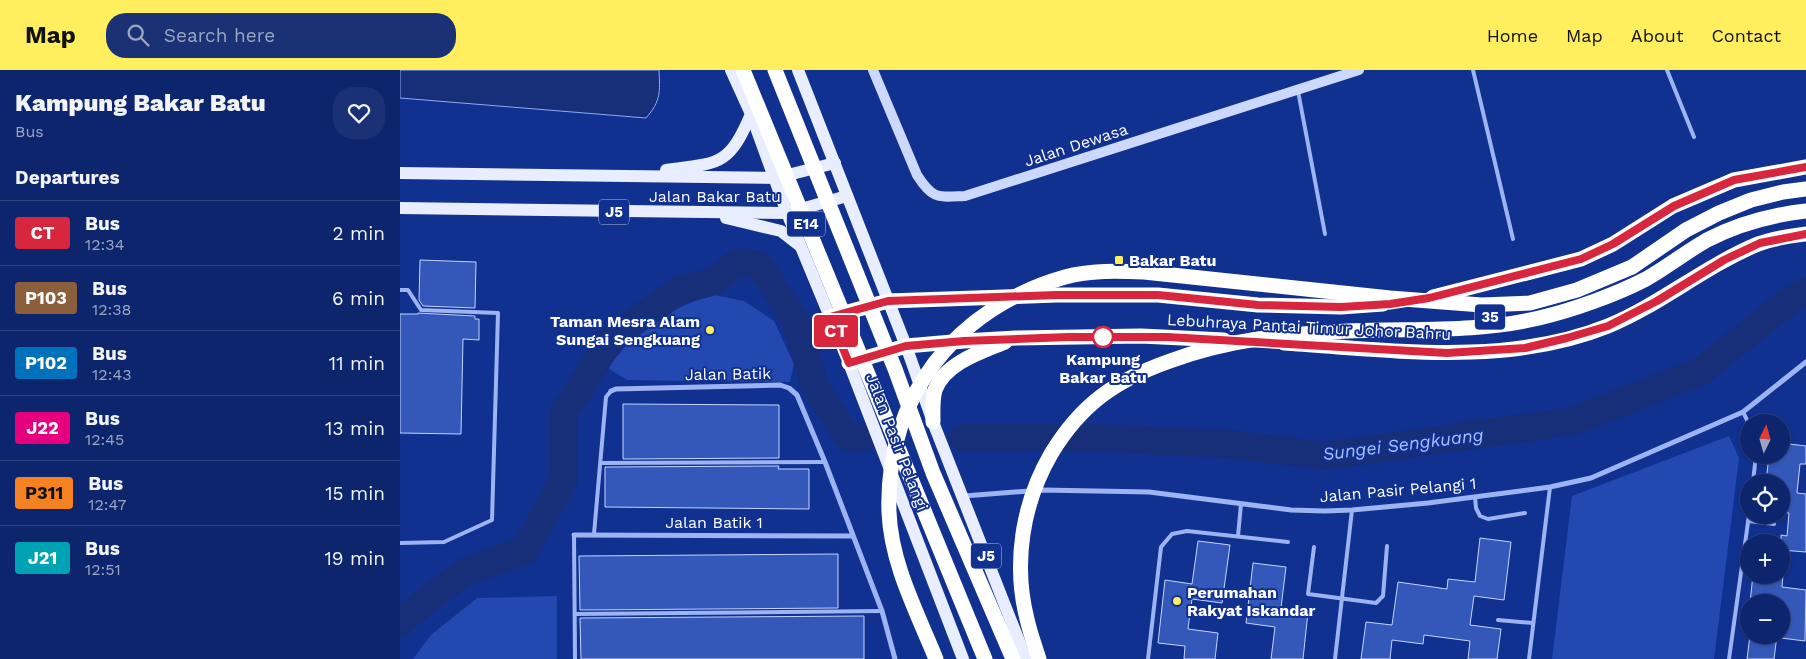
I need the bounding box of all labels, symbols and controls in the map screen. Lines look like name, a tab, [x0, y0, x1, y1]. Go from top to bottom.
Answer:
search box	[106, 13, 456, 58]
text: Map	[25, 21, 76, 49]
icon: search	[124, 21, 152, 49]
text: Search here	[164, 24, 275, 47]
text: Home	[1487, 25, 1538, 46]
text: Map	[1566, 25, 1603, 46]
text: About	[1631, 25, 1683, 46]
text: Contact	[1711, 25, 1781, 46]
button: heart	[333, 87, 385, 139]
text: Kampung Bakar Batu	[15, 89, 266, 117]
street label: Jalan Dewasa	[1022, 119, 1130, 171]
text: Bus	[15, 122, 44, 141]
text: Departures	[15, 166, 120, 189]
street label: Jalan Bakar Batu	[649, 187, 781, 206]
road number: J5	[599, 200, 629, 224]
text: Bus	[85, 212, 120, 235]
road number: E14	[787, 212, 825, 236]
text: CT	[30, 222, 55, 243]
text: 2 min	[333, 222, 385, 245]
text: 12:34	[85, 235, 124, 254]
place label: Bakar Batu	[1129, 251, 1216, 270]
marker: Bakar Batu	[1113, 254, 1125, 266]
text: Bus	[92, 277, 127, 300]
text: P103	[25, 287, 67, 308]
text: 6 min	[332, 287, 385, 310]
text: 12:38	[92, 300, 131, 319]
road number: 35	[1475, 304, 1505, 330]
street label: Lebuhraya Pantai Timur Johor Bahru	[1166, 310, 1452, 344]
place label: Taman Mesra Alam Sungai Sengkuang	[550, 312, 700, 349]
line badge: CT	[814, 315, 858, 347]
text: CT	[824, 320, 848, 341]
marker: Taman Mesra Alam Sungai Sengkuang	[704, 324, 716, 336]
marker: Kampung Bakar Batu	[1092, 326, 1114, 348]
text: Bus	[92, 342, 127, 365]
place label: Kampung Bakar Batu	[1059, 350, 1147, 387]
text: P102	[25, 352, 67, 373]
text: 11 min	[329, 352, 385, 375]
street label: Jalan Batik	[685, 364, 771, 384]
text: 12:43	[92, 365, 132, 384]
street label: Jalan Pasir Pelangi	[862, 371, 932, 513]
text: Bus	[85, 407, 120, 430]
north arrow	[1740, 414, 1790, 464]
map controls	[1740, 414, 1790, 644]
text: J22	[26, 417, 59, 438]
text: 13 min	[325, 417, 385, 440]
water label: Sungei Sengkuang	[1321, 424, 1485, 464]
text: 12:45	[85, 430, 124, 449]
text: Bus	[88, 472, 123, 495]
street label: Jalan Pasir Pelangi 1	[1319, 474, 1477, 506]
button: locate	[1740, 474, 1790, 524]
text: P311	[25, 482, 63, 503]
text: 15 min	[325, 482, 385, 505]
text: 12:47	[88, 495, 126, 514]
street label: Jalan Batik 1	[665, 513, 763, 532]
button: +	[1740, 534, 1790, 584]
text: Bus	[85, 537, 120, 560]
road number: J5	[971, 544, 1001, 568]
text: J21	[28, 547, 57, 568]
text: 19 min	[324, 547, 385, 570]
text: 12:51	[85, 560, 121, 579]
place label: Perumahan Rakyat Iskandar	[1187, 583, 1316, 620]
button: −	[1740, 594, 1790, 644]
marker: Perumahan Rakyat Iskandar	[1171, 595, 1183, 607]

